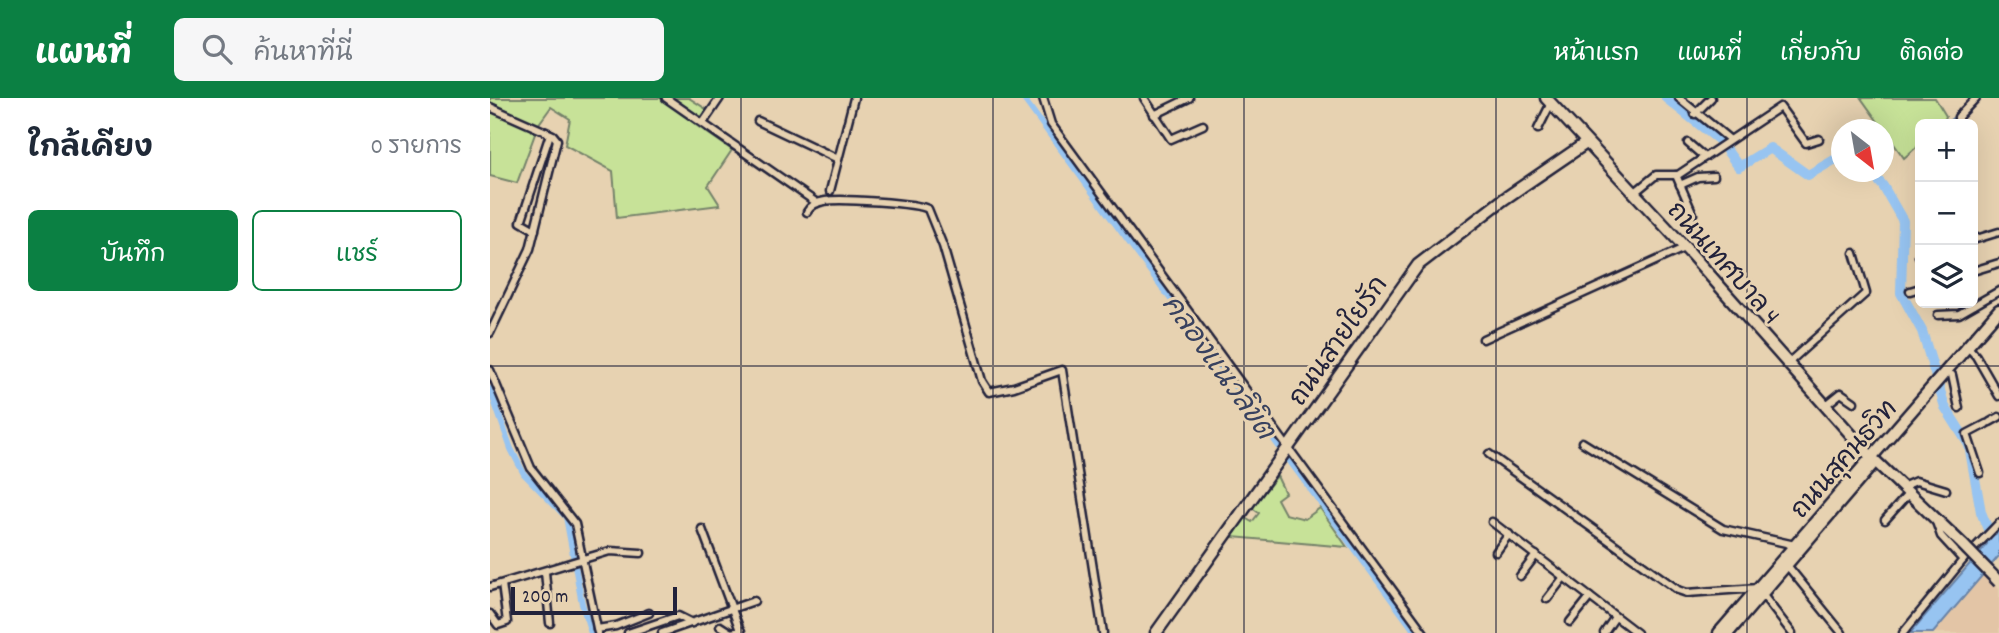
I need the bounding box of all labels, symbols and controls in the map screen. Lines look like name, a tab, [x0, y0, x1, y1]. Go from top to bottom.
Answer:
search box	[174, 18, 664, 81]
icon: search	[198, 30, 236, 68]
text: แผนที่	[35, 33, 132, 80]
text: ค้นหาที่นี่	[254, 36, 353, 73]
text: หน้าแรก	[1554, 38, 1639, 72]
text: แผนที่	[1677, 38, 1742, 72]
text: เกี่ยวกับ	[1780, 38, 1862, 72]
text: ติดต่อ	[1900, 38, 1964, 72]
north arrow	[1831, 119, 1894, 182]
map controls	[1915, 119, 1978, 308]
button: +	[1915, 119, 1978, 182]
text: ใกล้เคียง	[28, 129, 153, 172]
text: 0 รายการ	[370, 132, 462, 165]
button: −	[1915, 182, 1978, 245]
street label: ถนนเทศบาล 4	[1657, 194, 1788, 334]
button: บันทึก	[28, 210, 238, 291]
button: แชร์	[252, 210, 462, 291]
button: layers	[1915, 245, 1978, 308]
street label: ถนนสายใยรัก	[1280, 269, 1398, 415]
water label: คลองแนวลิขิต	[1150, 288, 1284, 451]
street label: ถนนสุคนธวิท	[1783, 393, 1908, 528]
scale bar	[511, 584, 677, 616]
text: 200 m	[522, 585, 568, 612]

